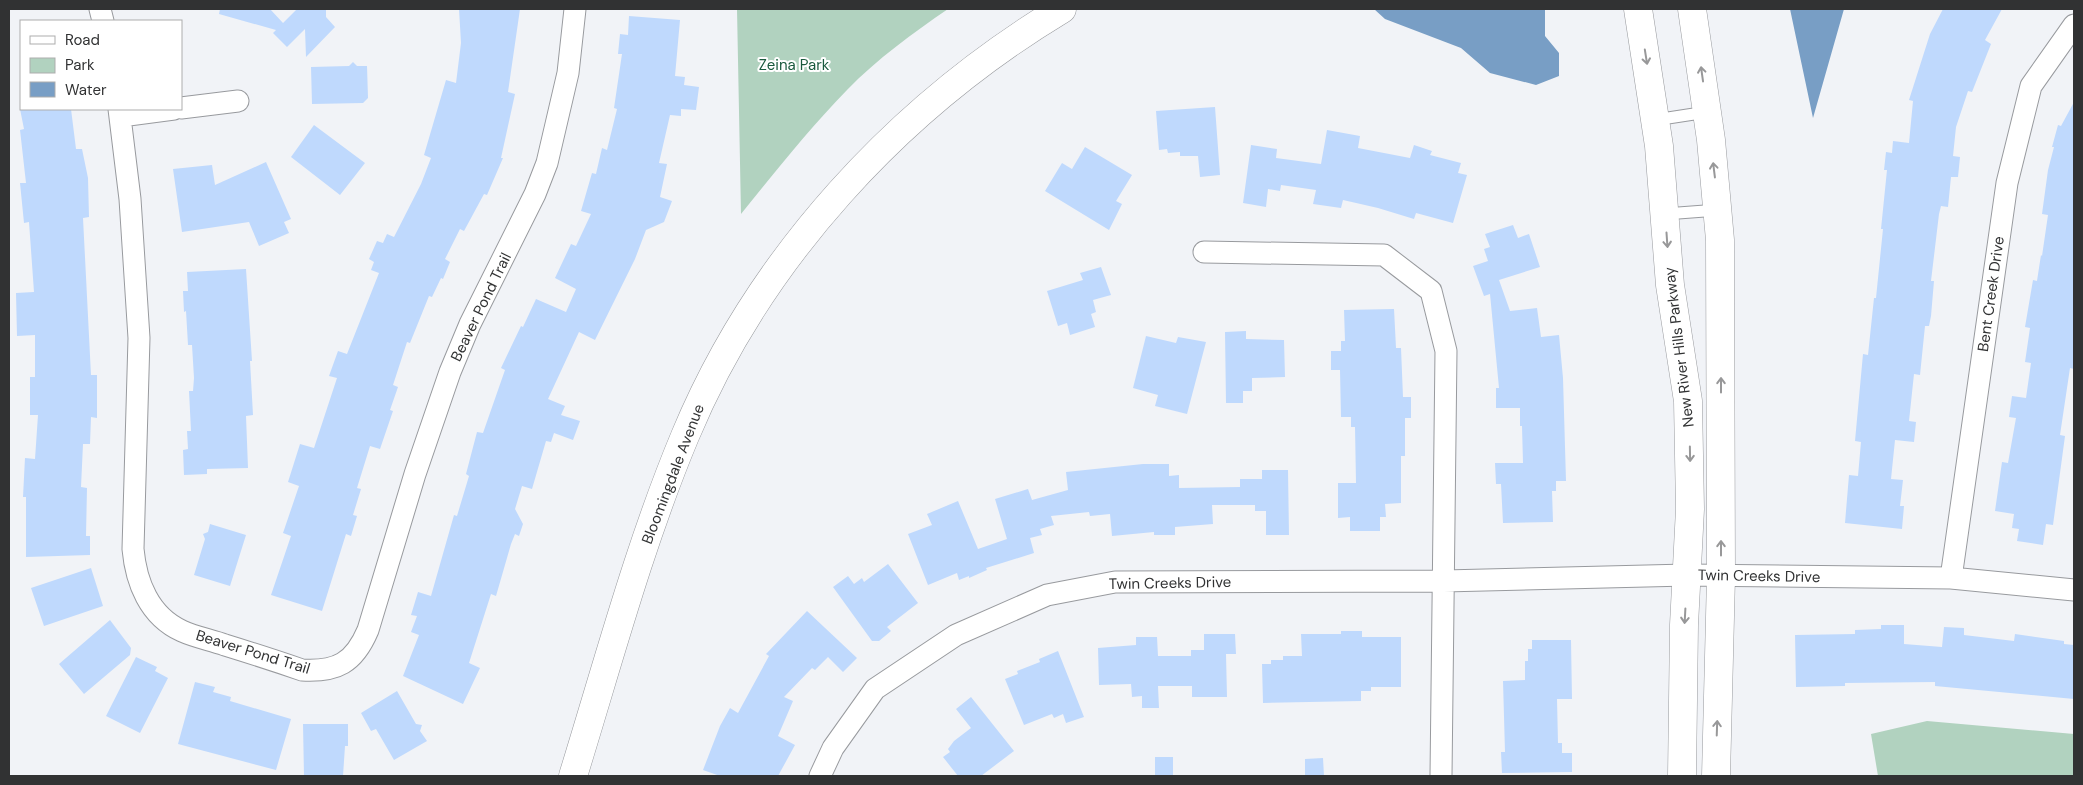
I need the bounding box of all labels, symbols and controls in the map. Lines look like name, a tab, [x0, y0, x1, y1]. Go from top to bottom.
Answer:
legend	[20, 20, 182, 110]
text: Road	[65, 30, 100, 50]
one-way arrow	[1641, 49, 1651, 65]
text: Park	[65, 55, 95, 75]
park label: Zeina Park	[759, 55, 830, 75]
one-way arrow	[1696, 67, 1706, 83]
text: Water	[65, 80, 107, 100]
one-way arrow	[1709, 163, 1719, 179]
one-way arrow	[1662, 232, 1671, 248]
street label: Bent Creek Drive	[1973, 235, 2009, 353]
street label: Beaver Pond Trail	[446, 249, 516, 365]
street label: New River Hills Parkway	[1659, 265, 1699, 428]
one-way arrow	[1716, 377, 1726, 394]
street label: Bloomingdale Avenue	[637, 401, 709, 547]
one-way arrow	[1685, 445, 1694, 461]
one-way arrow	[1716, 540, 1726, 556]
street label: Twin Creeks Drive	[1698, 565, 1820, 587]
street label: Twin Creeks Drive	[1109, 572, 1231, 594]
one-way arrow	[1680, 608, 1689, 624]
street label: Beaver Pond Trail	[193, 625, 313, 679]
one-way arrow	[1712, 720, 1721, 736]

